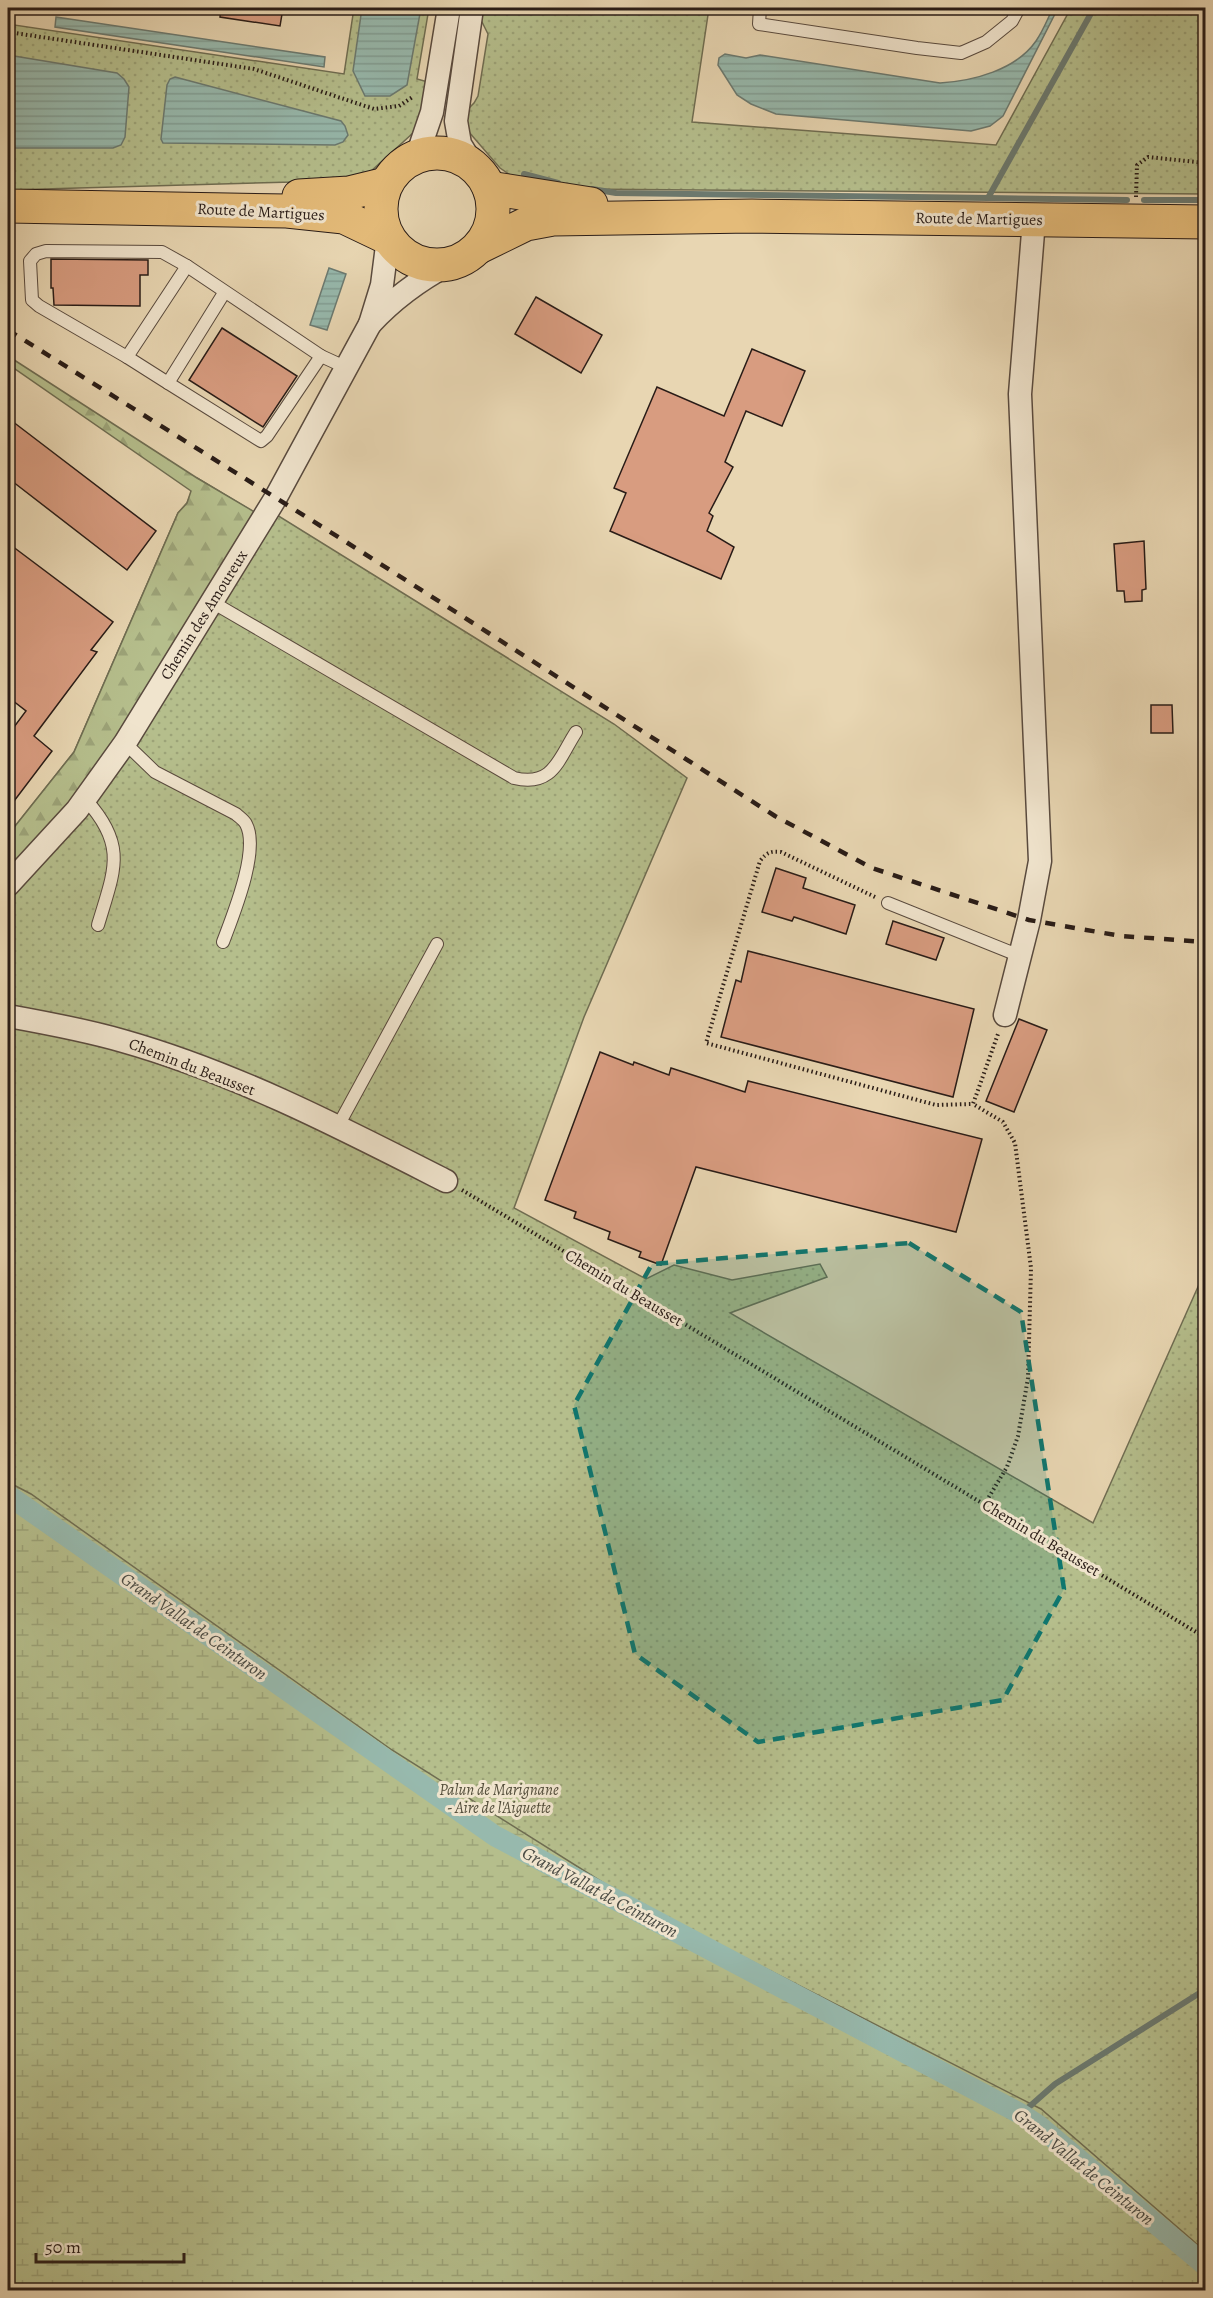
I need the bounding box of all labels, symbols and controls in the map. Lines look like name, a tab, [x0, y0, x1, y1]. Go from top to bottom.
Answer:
street label: Route de Martigues	[197, 198, 325, 226]
street label: Route de Martigues	[915, 207, 1043, 231]
street label: Chemin des Amoureux	[155, 546, 253, 684]
street label: Chemin du Beausset	[126, 1033, 258, 1101]
street label: Chemin du Beausset	[561, 1244, 687, 1332]
street label: Chemin du Beausset	[978, 1494, 1104, 1582]
water label: Grand Vallat de Ceinturon	[116, 1566, 272, 1686]
park label: Palun de Marignane - Aire de l'Aiguette	[439, 1779, 559, 1819]
water label: Grand Vallat de Ceinturon	[518, 1841, 682, 1943]
water label: Grand Vallat de Ceinturon	[1009, 2103, 1159, 2231]
scale bar	[36, 2226, 184, 2264]
text: 50 m	[45, 2235, 81, 2259]

